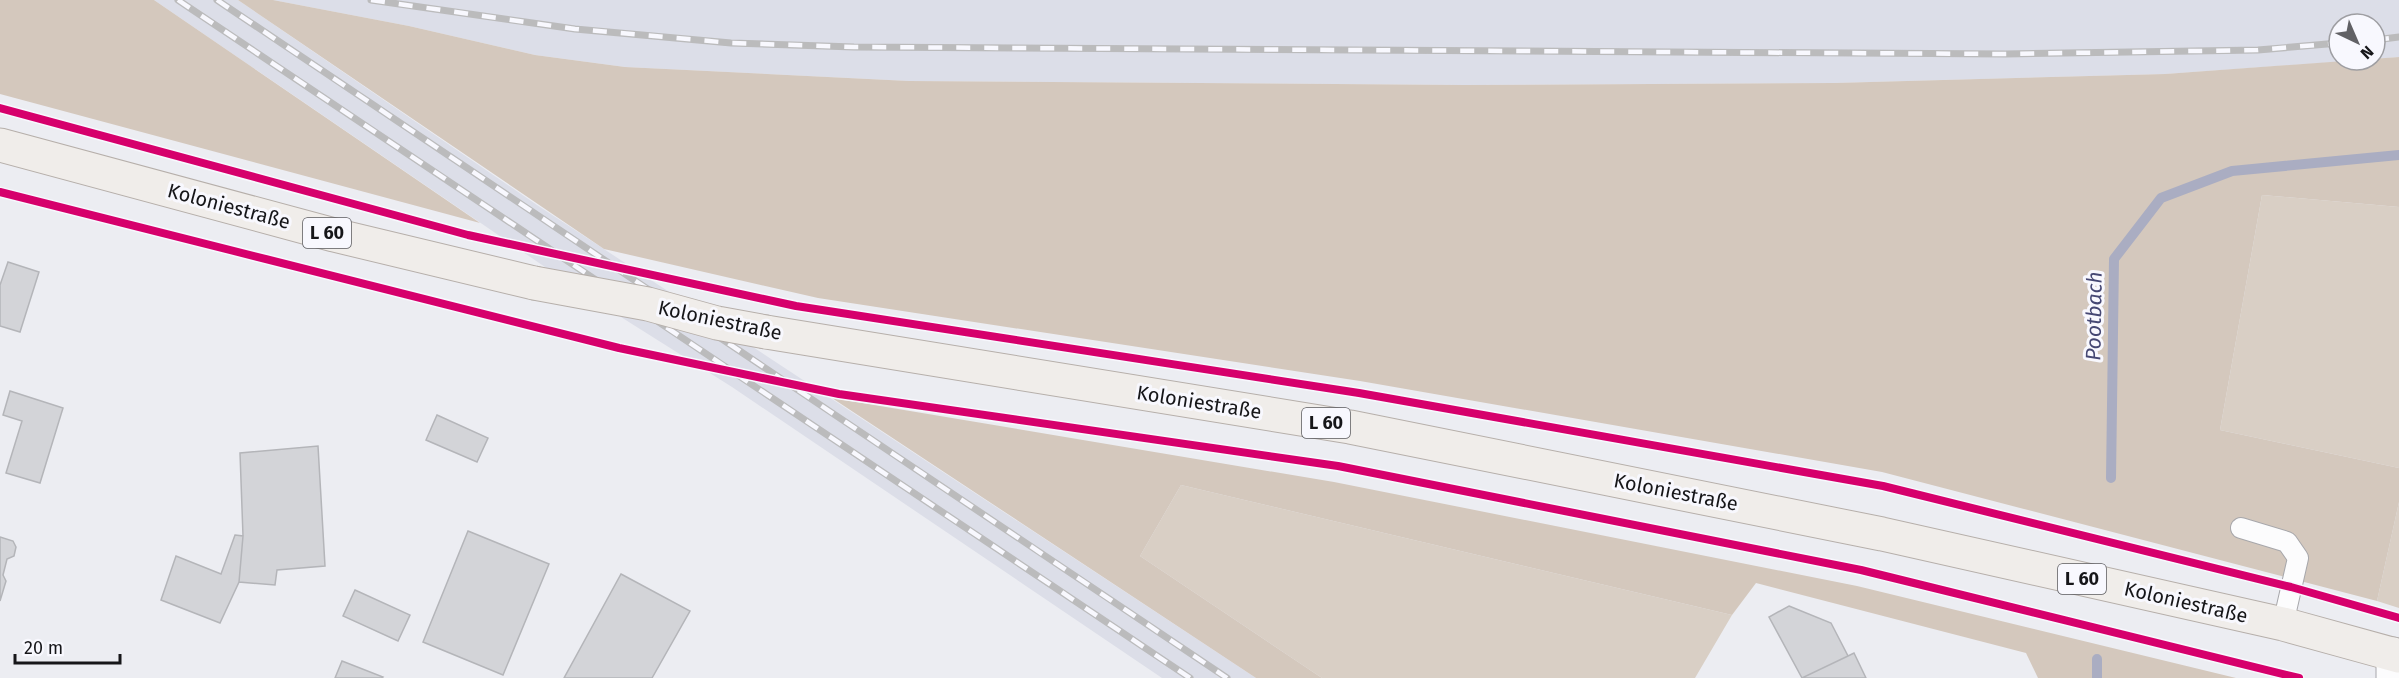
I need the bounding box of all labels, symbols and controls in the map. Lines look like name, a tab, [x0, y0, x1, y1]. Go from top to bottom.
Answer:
north arrow	[2327, 12, 2387, 72]
text: N	[2357, 42, 2377, 63]
street label: Koloniestraße	[165, 178, 293, 234]
road number: L 60	[303, 218, 351, 248]
water label: Pootbach	[2080, 271, 2108, 361]
street label: Koloniestraße	[656, 295, 784, 345]
street label: Koloniestraße	[1135, 380, 1263, 424]
road number: L 60	[1302, 408, 1350, 438]
street label: Koloniestraße	[1612, 468, 1740, 516]
road number: L 60	[2058, 564, 2106, 594]
street label: Koloniestraße	[2122, 576, 2250, 628]
scale bar	[15, 627, 120, 665]
text: 20 m	[24, 637, 63, 659]

